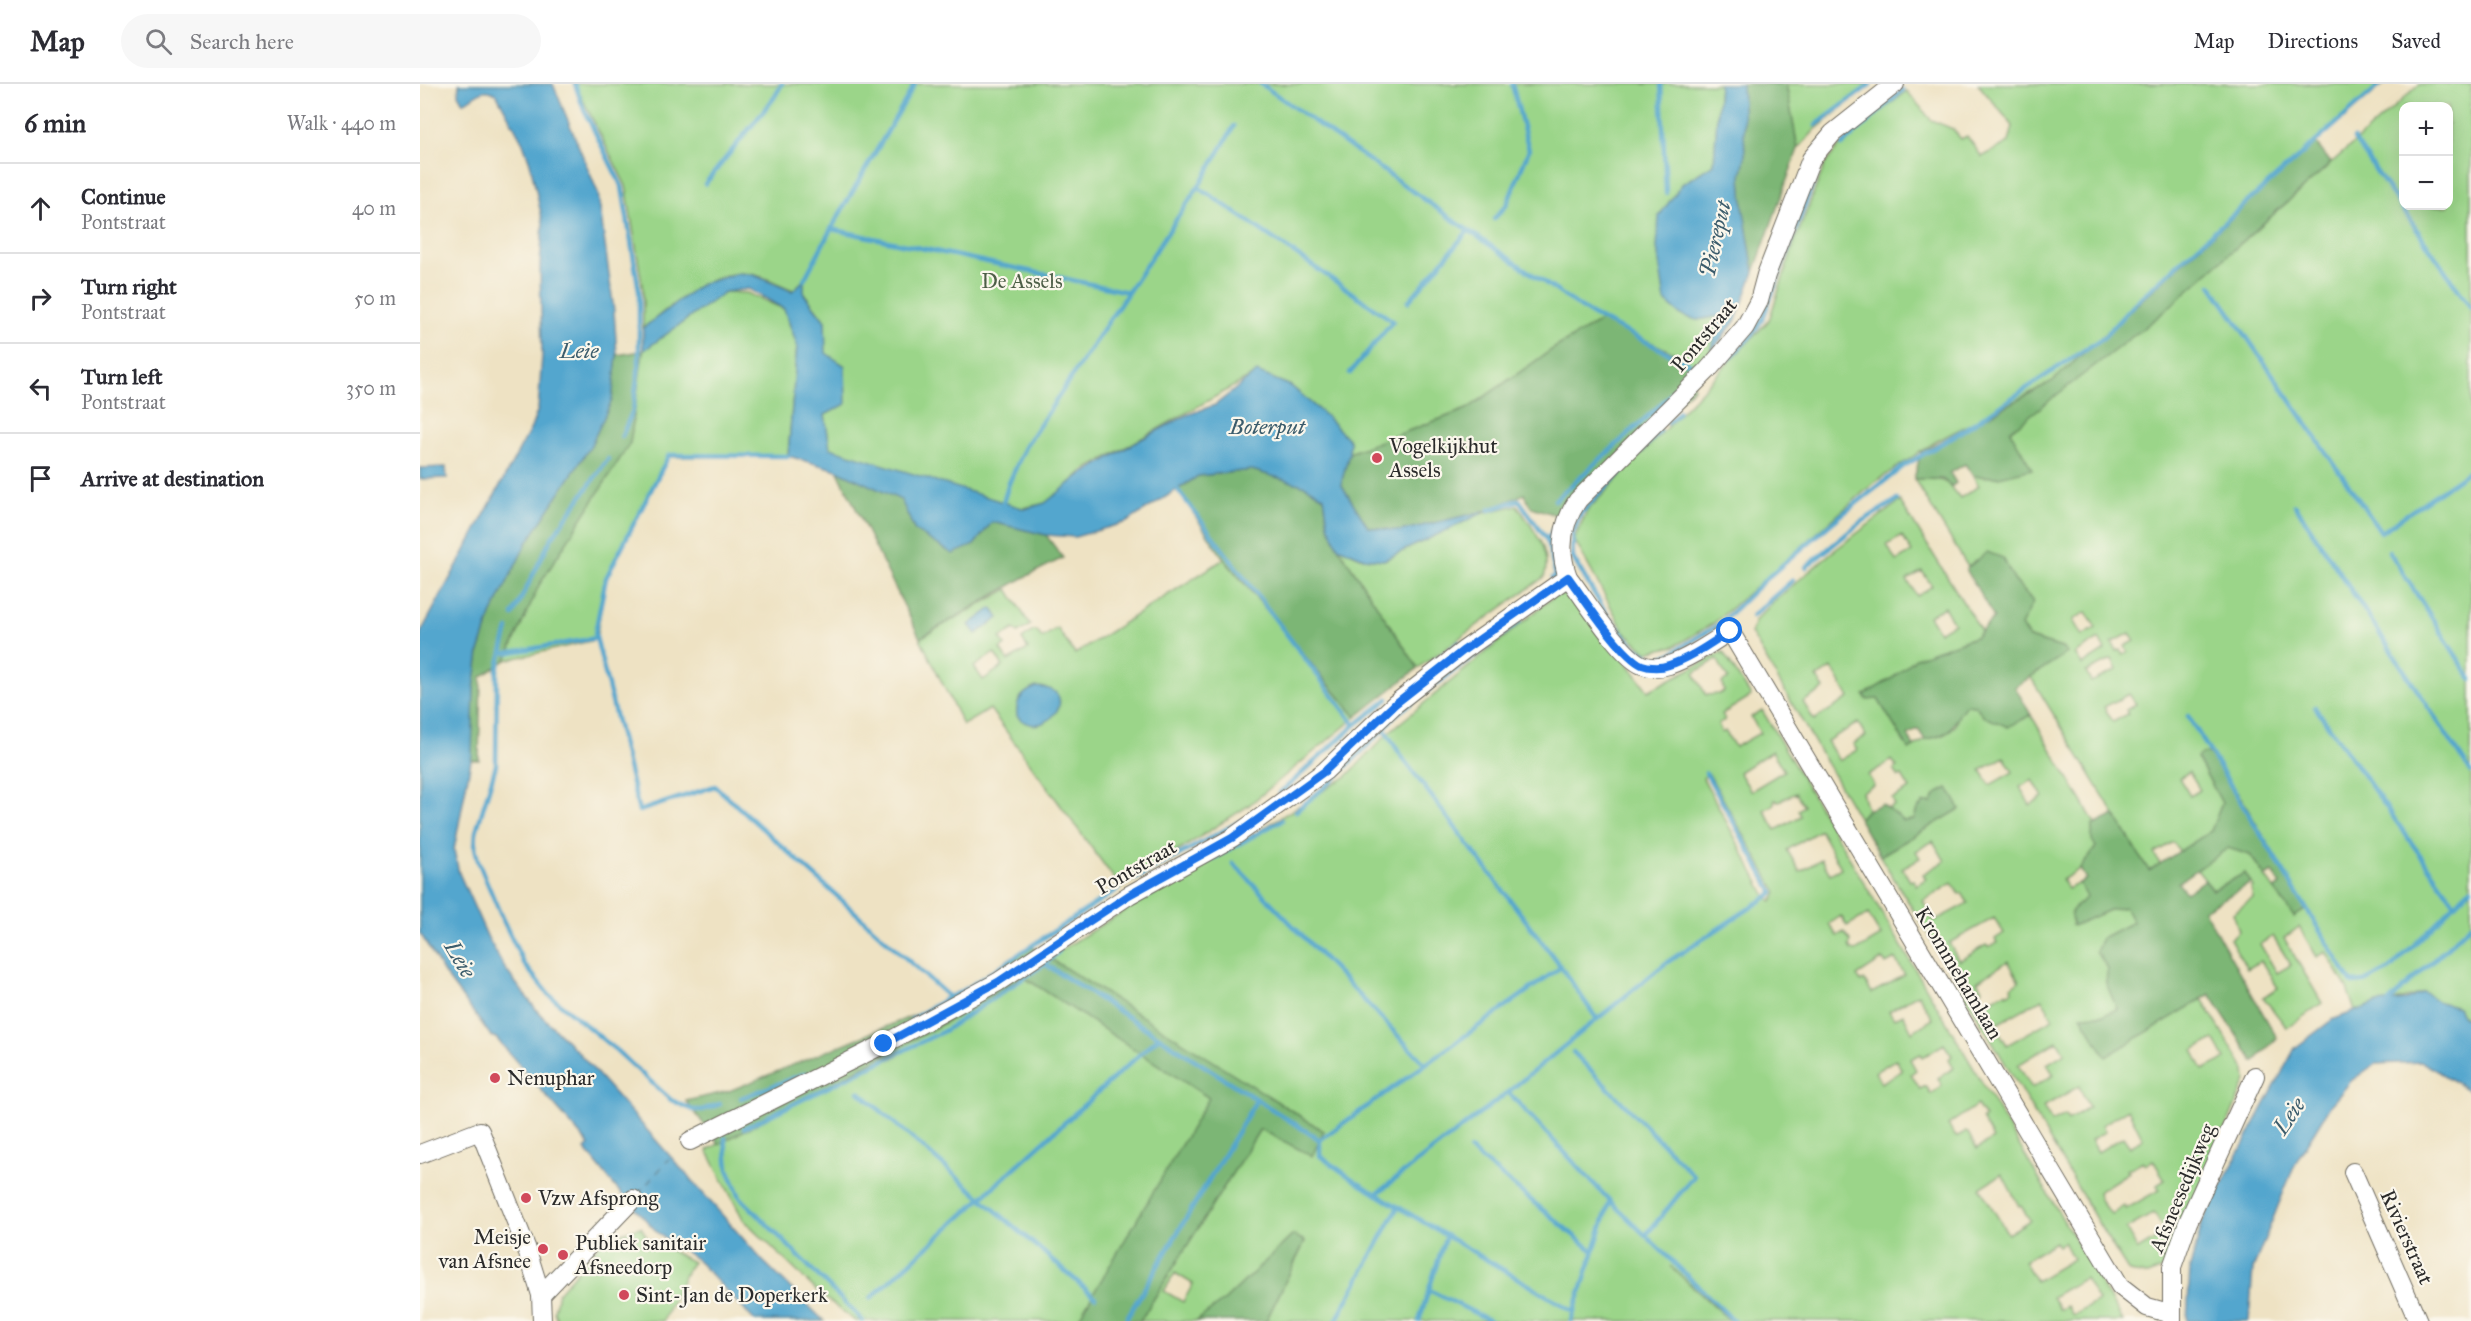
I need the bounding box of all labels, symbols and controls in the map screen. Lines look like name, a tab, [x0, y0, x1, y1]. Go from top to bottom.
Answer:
search box	[121, 14, 541, 68]
text: Map	[30, 24, 85, 59]
icon: search	[142, 25, 175, 58]
text: Search here	[190, 28, 294, 55]
text: Map	[2194, 28, 2235, 54]
text: Directions	[2268, 28, 2358, 54]
text: Saved	[2391, 28, 2441, 54]
map controls	[2399, 102, 2453, 210]
button: +	[2399, 102, 2453, 156]
text: 6 min	[24, 107, 86, 139]
text: Walk · 440 m	[287, 111, 396, 135]
button: −	[2399, 156, 2453, 210]
text: Continue	[81, 183, 166, 210]
icon: ahead	[24, 192, 57, 225]
text: 40 m	[352, 196, 396, 220]
water label: Piereput	[1693, 197, 1737, 280]
text: Pontstraat	[81, 210, 166, 234]
park label: De Assels	[981, 268, 1063, 294]
text: Turn right	[81, 273, 177, 300]
icon: right	[24, 282, 57, 315]
text: 50 m	[354, 286, 396, 310]
street label: Pontstraat	[1665, 292, 1743, 377]
text: Pontstraat	[81, 300, 166, 324]
water label: Leie	[559, 337, 599, 364]
text: Turn left	[81, 363, 163, 390]
icon: left	[24, 372, 57, 405]
text: 350 m	[346, 376, 396, 400]
text: Pontstraat	[81, 390, 166, 414]
water label: Boterput	[1228, 413, 1306, 440]
place label: Vogelkijkhut Assels	[1388, 433, 1498, 483]
marker: Vogelkijkhut Assels	[1370, 451, 1384, 465]
icon: arrive	[24, 462, 57, 495]
text: Arrive at destination	[81, 465, 264, 492]
route start	[1716, 617, 1742, 643]
street label: Pontstraat	[1091, 833, 1182, 901]
street label: Krommehamlaan	[1909, 902, 2009, 1044]
water label: Leie	[438, 935, 482, 983]
route end	[870, 1030, 896, 1056]
place label: Nenuphar	[507, 1065, 595, 1091]
marker: Nenuphar	[488, 1071, 502, 1085]
water label: Leie	[2266, 1092, 2311, 1140]
street label: Afsneesedijkweg	[2143, 1120, 2221, 1257]
place label: Vzw Afsprong	[537, 1185, 658, 1211]
street label: Rivierstraat	[2375, 1186, 2440, 1289]
marker: Vzw Afsprong	[519, 1191, 533, 1205]
place label: Meisje van Afsnee	[437, 1224, 531, 1274]
place label: Publiek sanitair Afsneedorp	[574, 1230, 706, 1280]
marker: Meisje van Afsnee	[536, 1242, 550, 1256]
marker: Publiek sanitair Afsneedorp	[556, 1248, 570, 1262]
place label: Sint-Jan de Doperkerk	[636, 1282, 828, 1308]
marker: Sint-Jan de Doperkerk	[617, 1288, 631, 1302]

